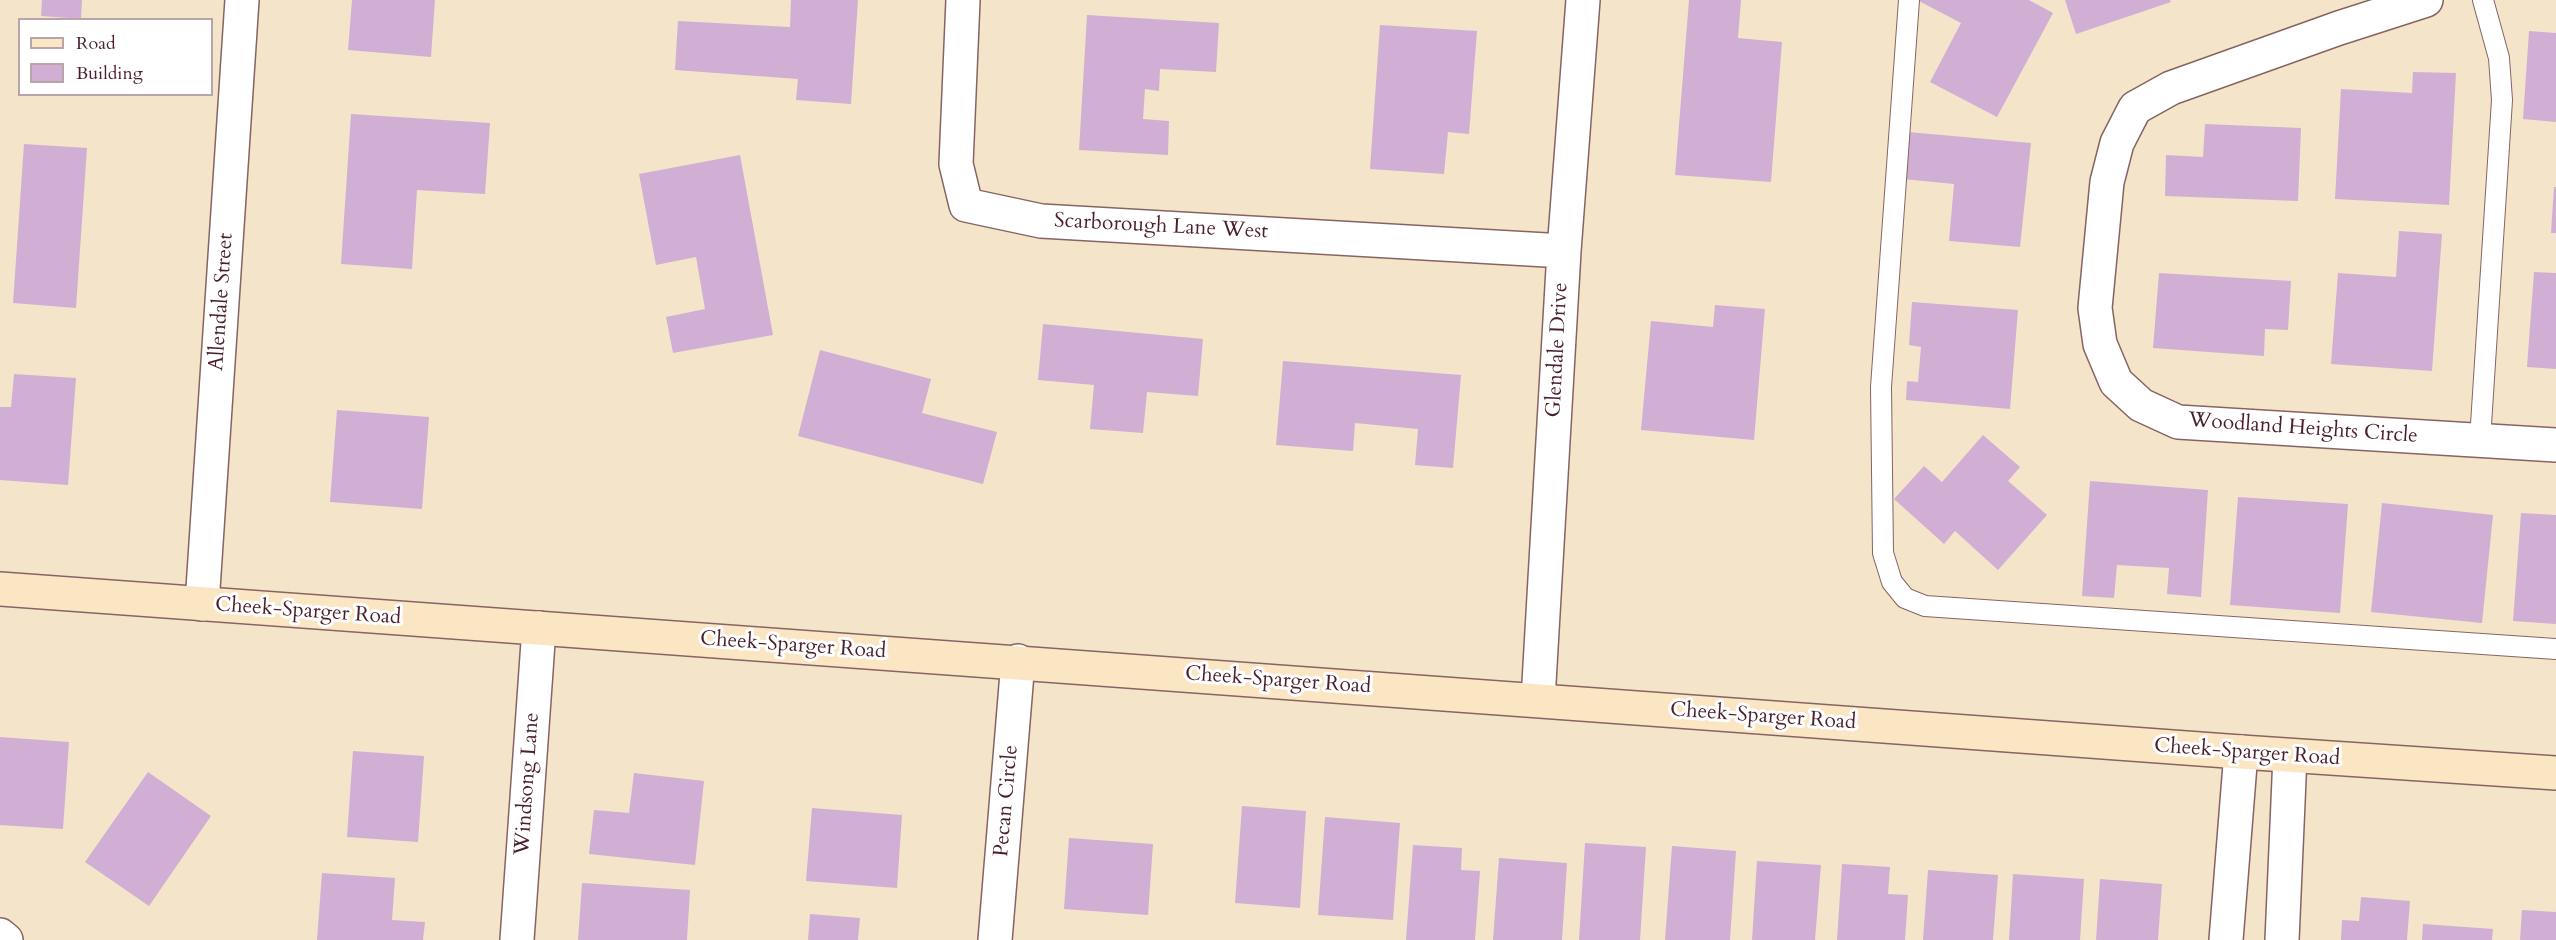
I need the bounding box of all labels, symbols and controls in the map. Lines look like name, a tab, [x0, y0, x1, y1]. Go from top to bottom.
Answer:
legend	[18, 18, 213, 96]
text: Road	[76, 31, 116, 56]
text: Building	[76, 61, 143, 86]
street label: Scarborough Lane West	[1053, 209, 1269, 245]
street label: Allendale Street	[205, 232, 239, 372]
street label: Glendale Drive	[1542, 282, 1574, 418]
street label: Woodland Heights Circle	[2187, 408, 2419, 450]
street label: Cheek-Sparger Road	[214, 593, 402, 631]
street label: Cheek-Sparger Road	[699, 627, 887, 665]
street label: Cheek-Sparger Road	[1184, 662, 1372, 700]
street label: Cheek-Sparger Road	[1669, 698, 1857, 736]
street label: Windsong Lane	[510, 712, 546, 856]
street label: Cheek-Sparger Road	[2153, 734, 2341, 772]
street label: Pecan Circle	[990, 744, 1024, 858]

